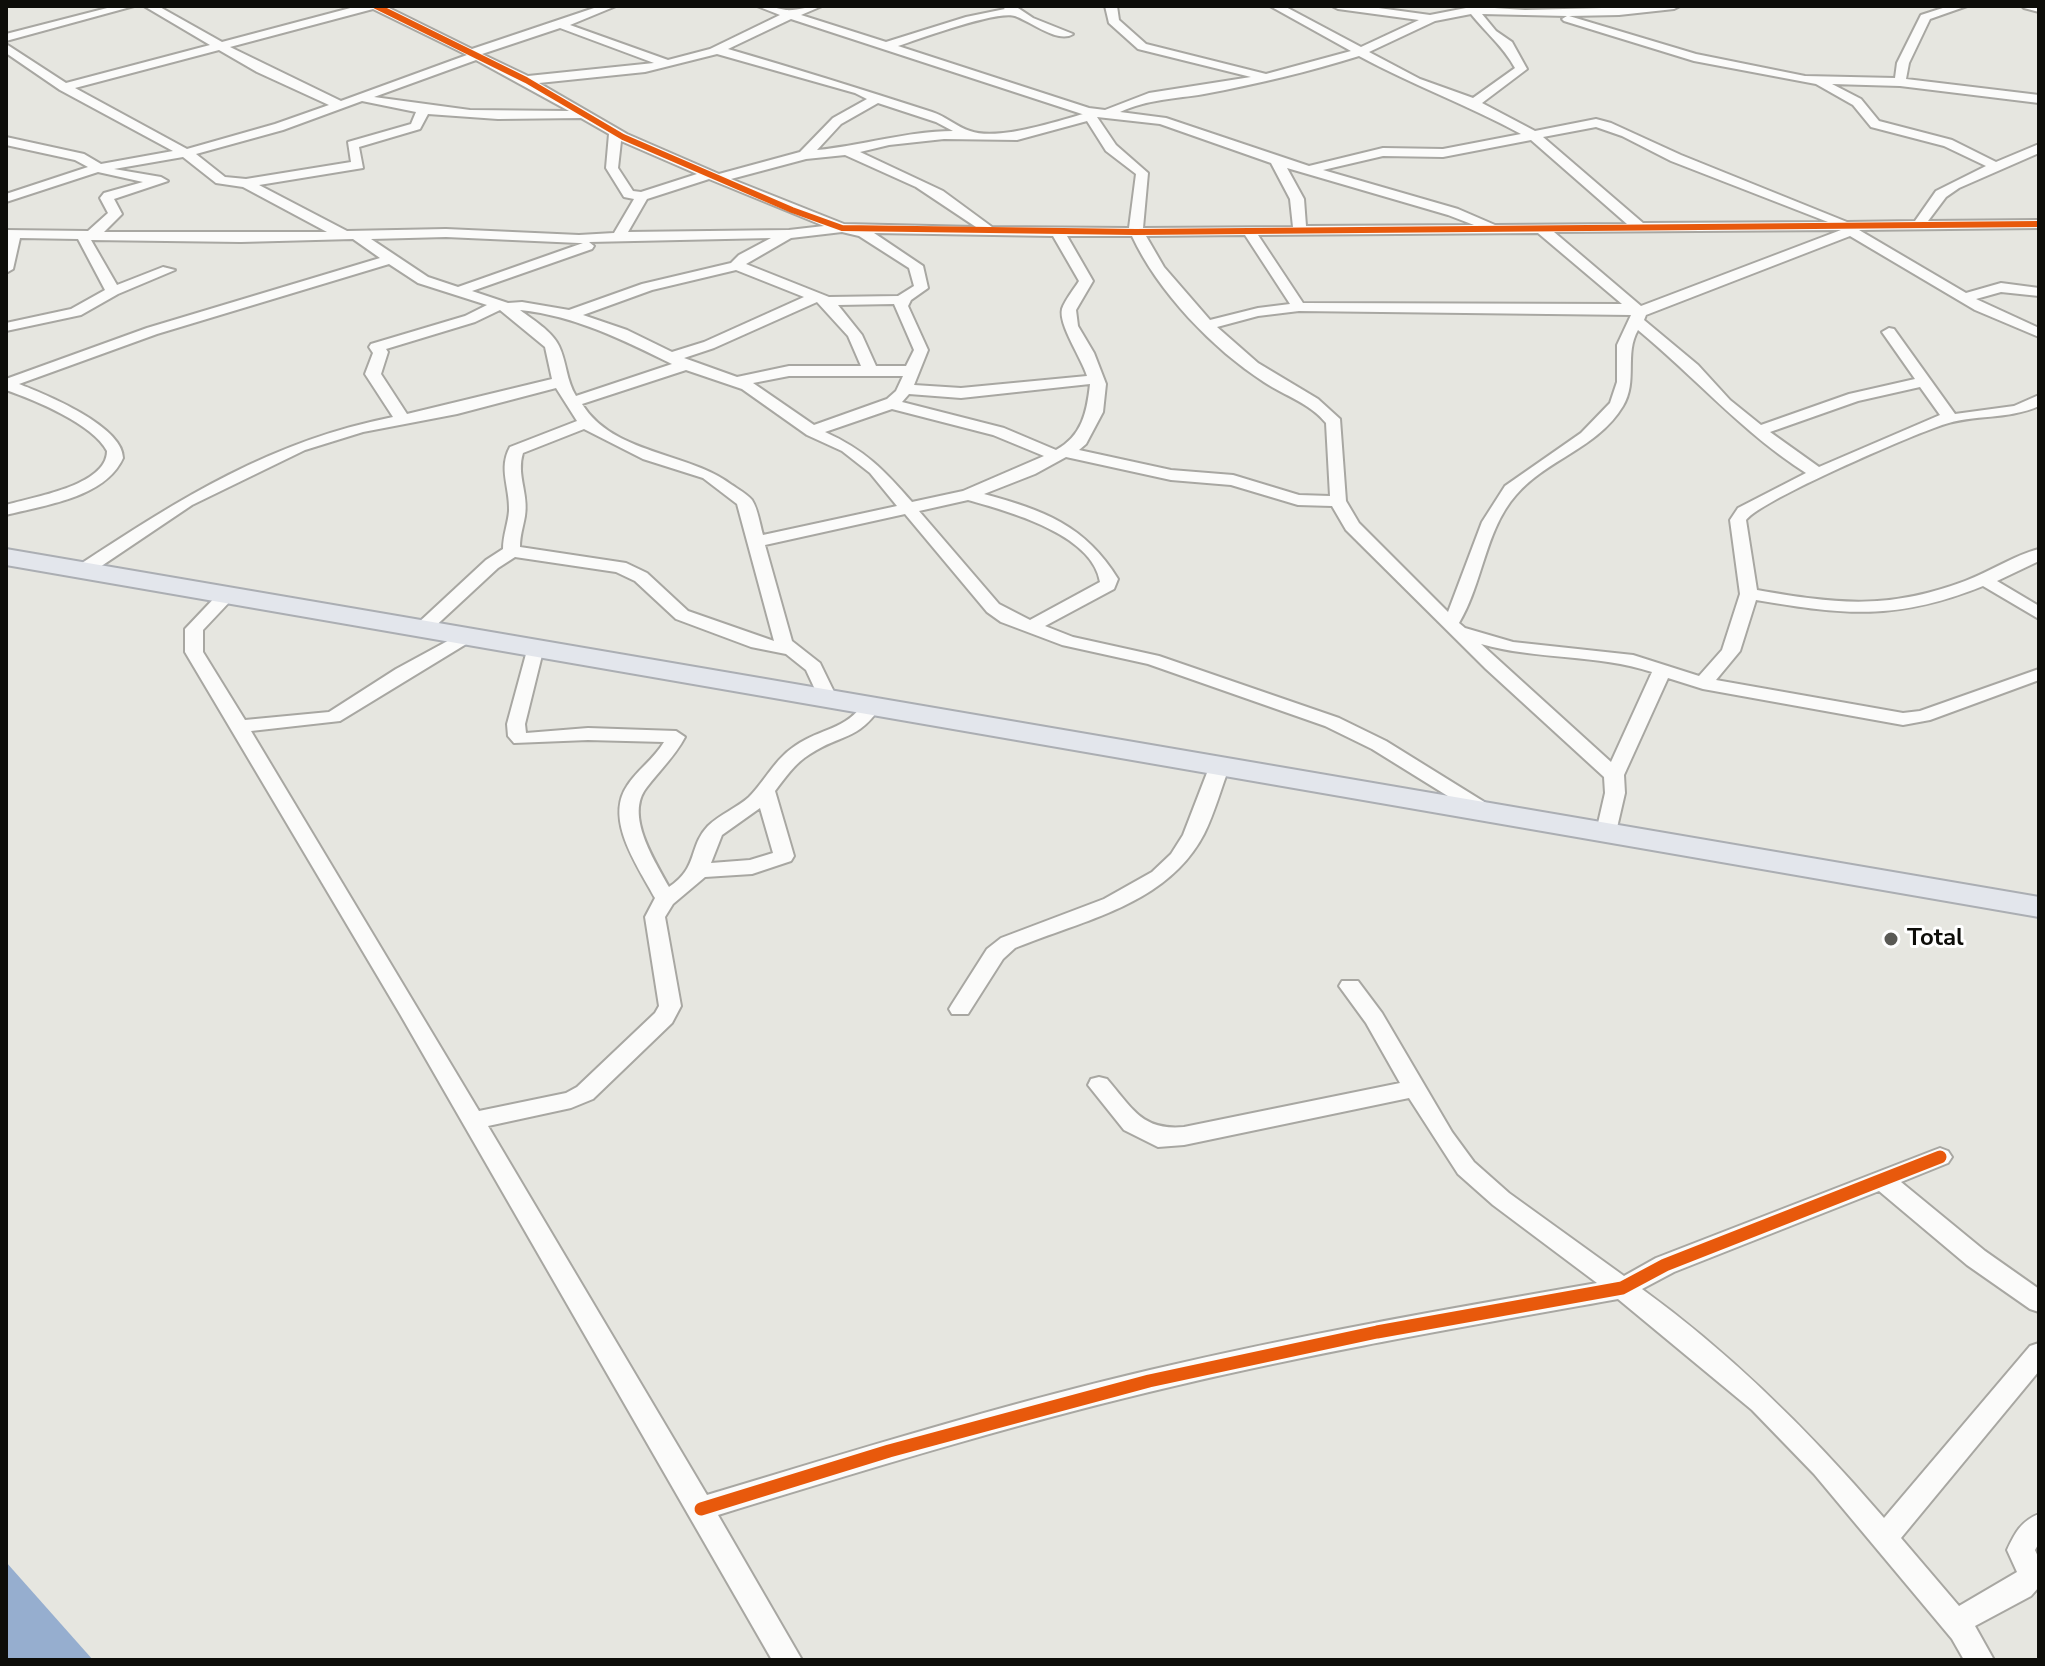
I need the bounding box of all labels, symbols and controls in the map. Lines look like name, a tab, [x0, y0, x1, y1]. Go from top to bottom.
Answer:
place label: Total	[1907, 925, 1964, 953]
marker: Total	[1882, 930, 1900, 948]

